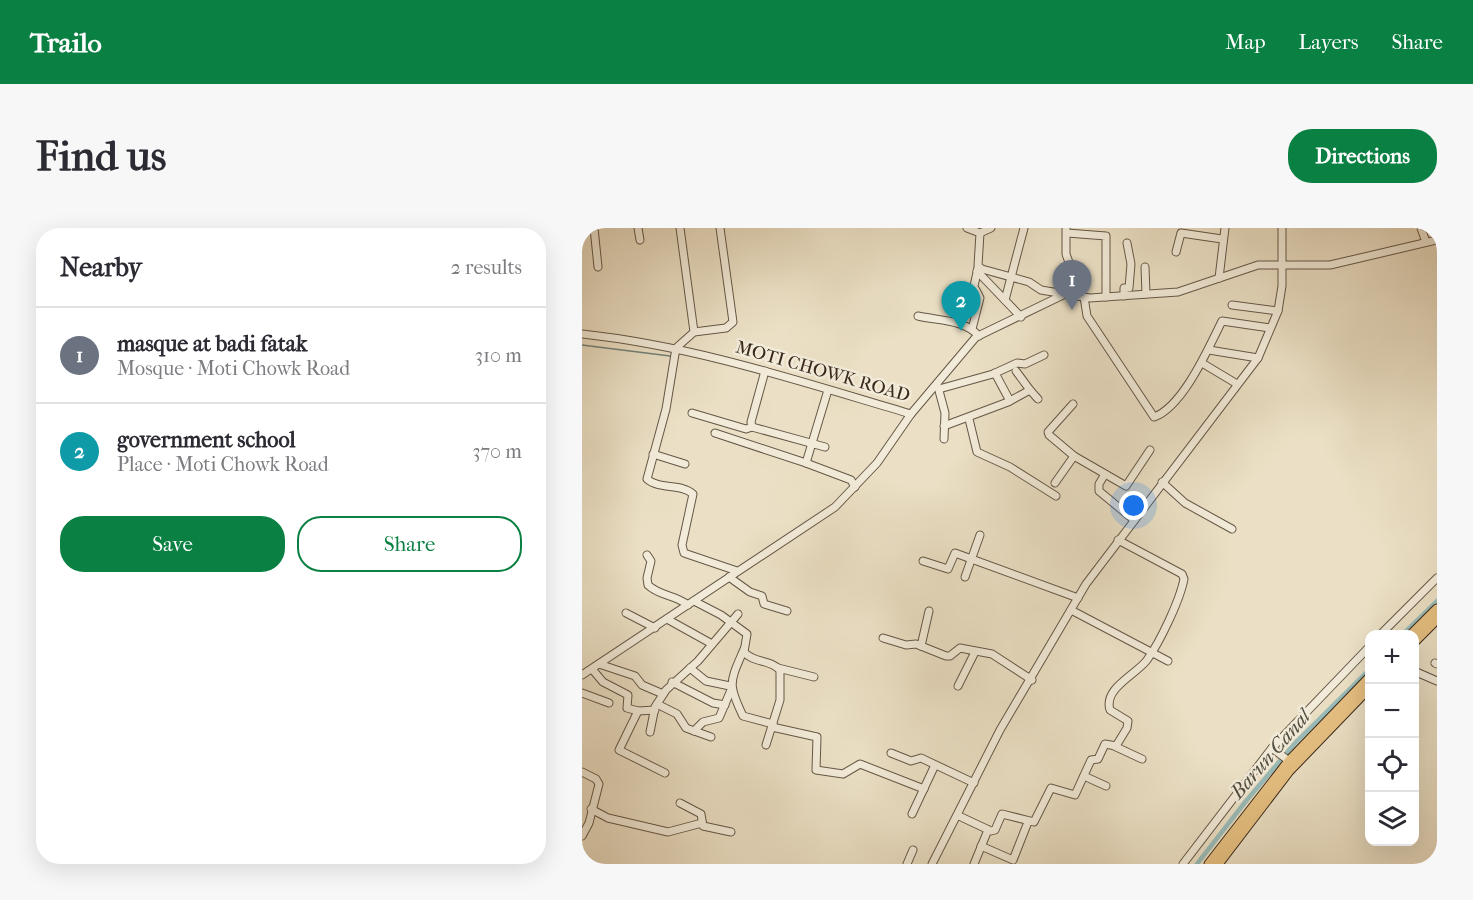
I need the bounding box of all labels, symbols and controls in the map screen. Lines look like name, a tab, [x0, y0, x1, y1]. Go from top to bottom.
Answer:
text: Trailo	[30, 26, 102, 59]
text: Map	[1225, 30, 1266, 54]
text: Layers	[1299, 30, 1358, 54]
text: Share	[1391, 30, 1443, 54]
button: Directions	[1288, 129, 1437, 183]
text: Find us	[36, 132, 166, 181]
text: Nearby	[60, 252, 142, 283]
text: 2 results	[451, 256, 522, 279]
pin: 1	[1052, 260, 1092, 310]
pin: 2	[942, 282, 980, 331]
text: masque at badi fatak	[117, 331, 307, 357]
street label: MOTI CHOWK ROAD	[733, 337, 912, 406]
text: 1	[76, 344, 83, 367]
text: 310 m	[475, 344, 522, 367]
text: Mosque · Moti Chowk Road	[117, 357, 350, 380]
text: government school	[117, 427, 296, 453]
text: 2	[74, 440, 85, 463]
text: 370 m	[472, 440, 522, 463]
text: Place · Moti Chowk Road	[117, 453, 329, 476]
your location	[1119, 491, 1148, 520]
button: Save	[60, 516, 285, 572]
button: Share	[297, 516, 522, 572]
map controls	[1365, 630, 1419, 846]
button: +	[1365, 630, 1419, 684]
button: −	[1365, 684, 1419, 738]
water label: Barun Canal	[1225, 704, 1316, 804]
button: locate	[1365, 738, 1419, 792]
button: layers	[1365, 792, 1419, 846]

